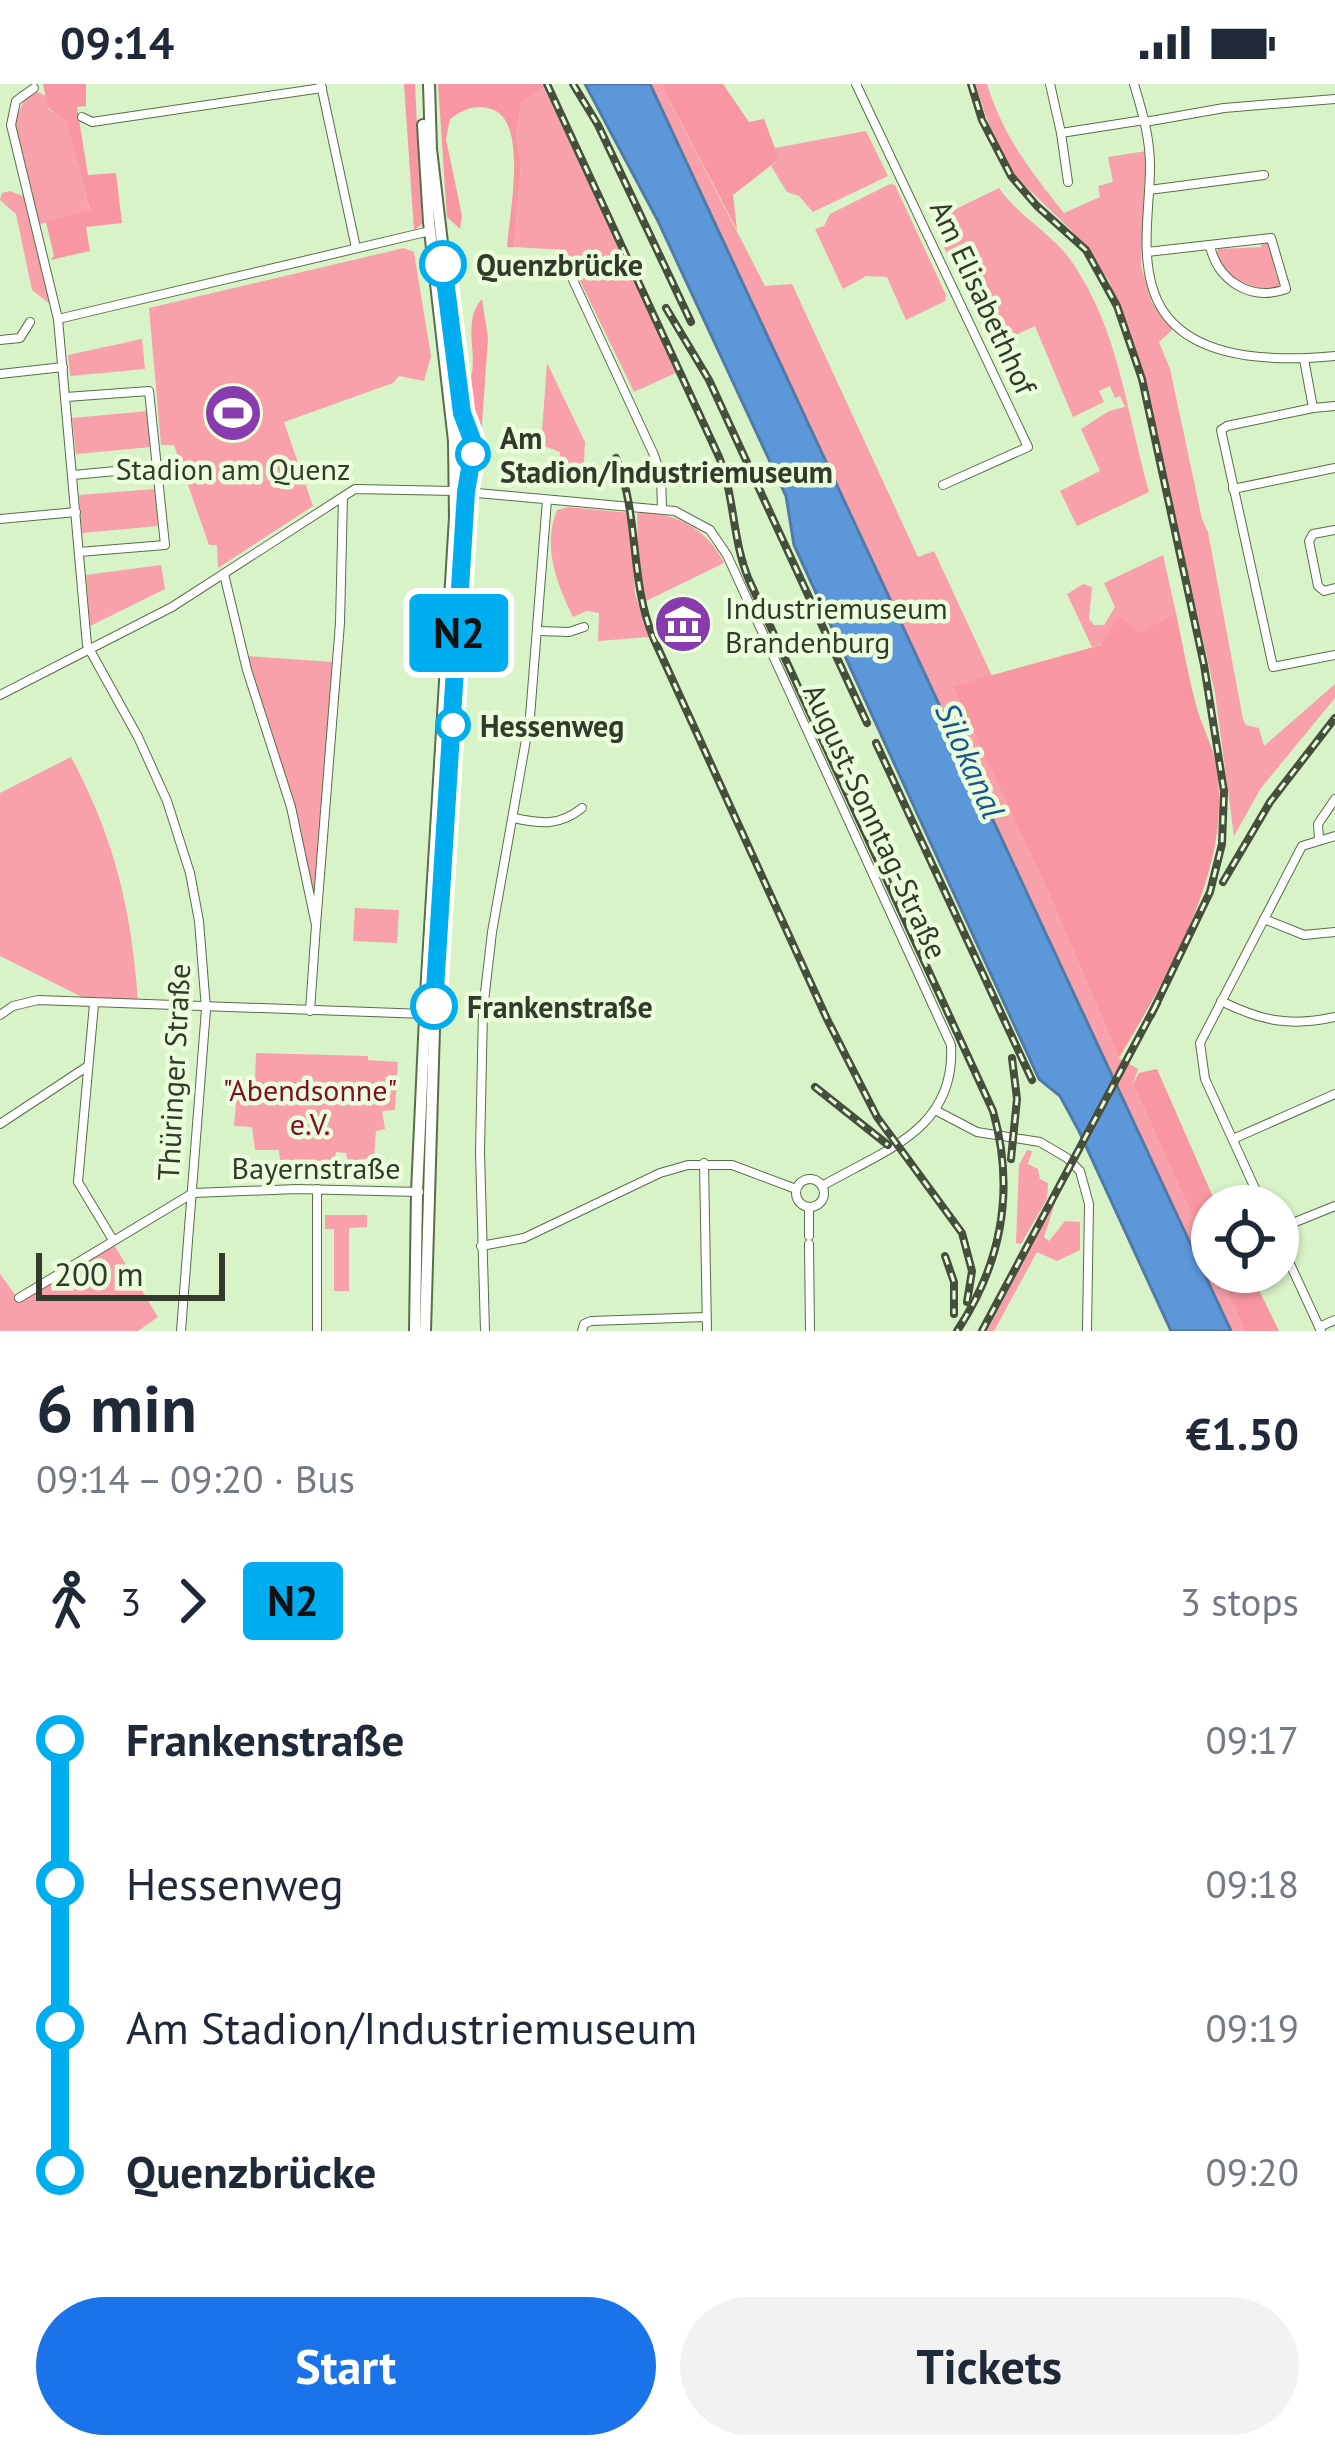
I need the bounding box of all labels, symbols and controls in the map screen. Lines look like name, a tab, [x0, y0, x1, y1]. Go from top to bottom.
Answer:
text: 09:14	[60, 13, 174, 71]
street label: Am Elisabethhof	[922, 194, 1047, 402]
marker: Quenzbrücke	[421, 242, 465, 286]
place label: Quenzbrücke	[476, 245, 643, 284]
sports icon: Stadion am Quenz	[202, 382, 264, 444]
place label: Am Stadion/Industriemuseum	[500, 418, 833, 491]
marker: Am Stadion/Industriemuseum	[457, 438, 489, 470]
place label: Stadion am Quenz	[116, 449, 350, 488]
place label: Industriemuseum Brandenburg	[725, 588, 948, 661]
museum icon: Industriemuseum Brandenburg	[652, 593, 714, 655]
line badge: N2	[405, 594, 513, 672]
text: N2	[433, 605, 485, 660]
street label: August-Sonntag-Straße	[795, 677, 957, 965]
water label: Silokanal	[926, 695, 1016, 825]
place label: Hessenweg	[480, 706, 624, 745]
marker: Hessenweg	[437, 709, 469, 741]
street label: Thüringer Straße	[148, 962, 198, 1182]
marker: Frankenstraße	[412, 984, 456, 1028]
place label: Frankenstraße	[467, 987, 653, 1026]
park label: "Abendsonne" e.V.	[223, 1070, 397, 1143]
street label: Bayernstraße	[232, 1148, 400, 1187]
map controls	[1191, 1185, 1299, 1293]
button: locate	[1191, 1185, 1299, 1293]
scale bar	[36, 1247, 225, 1300]
text: 200 m	[54, 1252, 144, 1295]
text: 6 min	[36, 1365, 197, 1450]
text: €1.50	[1186, 1404, 1299, 1462]
text: 09:14 – 09:20 · Bus	[36, 1453, 355, 1504]
icon: walk	[36, 1568, 102, 1634]
icon: forward	[159, 1568, 225, 1634]
text: N2	[267, 1573, 319, 1628]
text: 3	[120, 1576, 141, 1627]
text: 3 stops	[1180, 1576, 1299, 1627]
text: Frankenstraße	[126, 1710, 404, 1768]
text: 09:17	[1205, 1714, 1299, 1765]
text: Hessenweg	[126, 1854, 344, 1912]
text: 09:18	[1205, 1858, 1299, 1909]
text: Am Stadion/Industriemuseum	[126, 1998, 697, 2056]
text: 09:19	[1205, 2002, 1299, 2053]
text: Quenzbrücke	[126, 2142, 376, 2200]
text: 09:20	[1205, 2146, 1299, 2197]
button: Start	[36, 2297, 656, 2435]
button: Tickets	[680, 2297, 1299, 2435]

